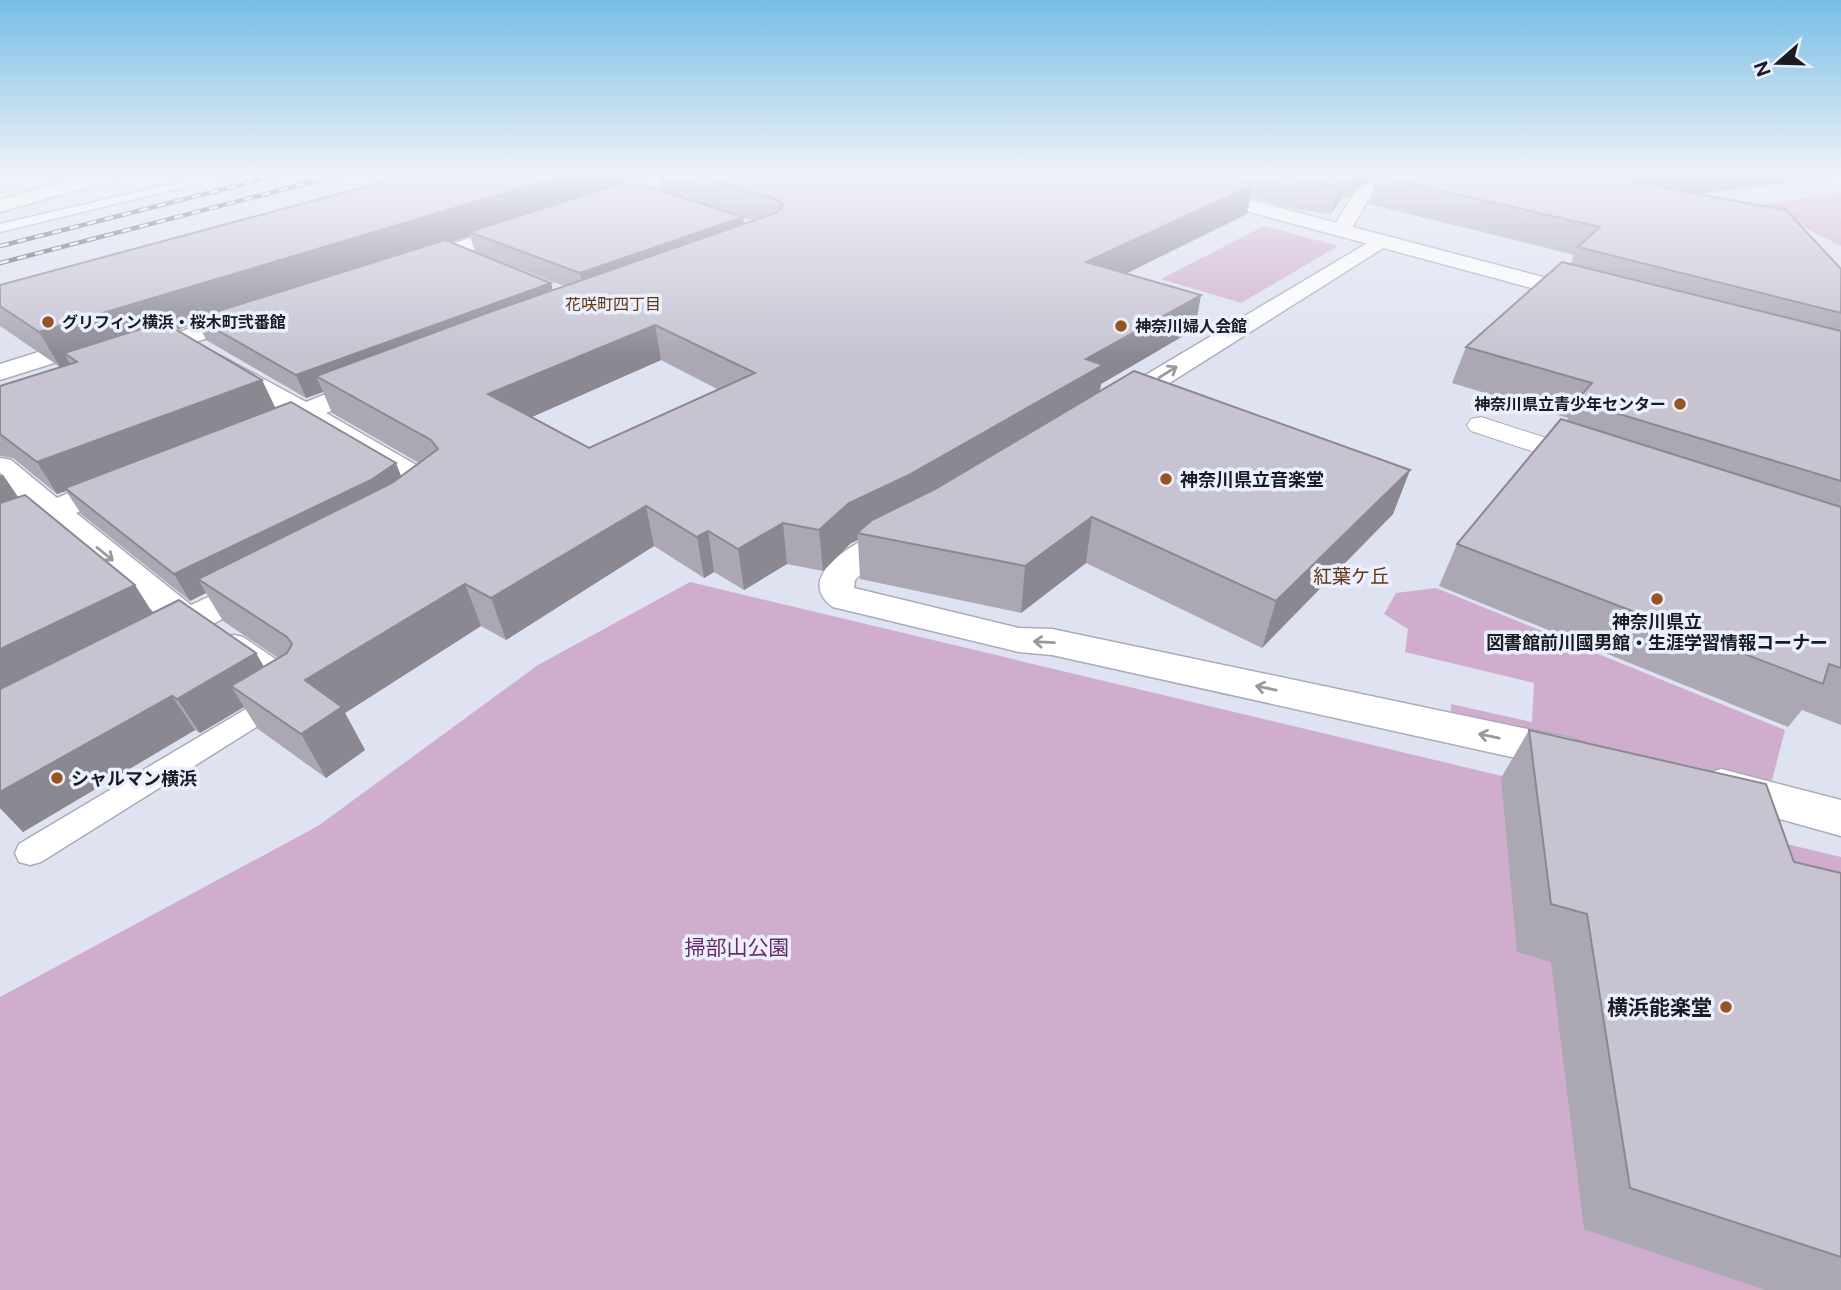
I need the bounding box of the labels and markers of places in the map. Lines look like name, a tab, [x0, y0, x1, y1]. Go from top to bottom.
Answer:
place label: グリフィン横浜・桜木町弐番館	[62, 313, 286, 332]
marker: グリフィン横浜・桜木町弐番館	[40, 314, 56, 330]
place label: 神奈川婦人会館	[1135, 317, 1247, 336]
marker: 神奈川婦人会館	[1113, 318, 1129, 334]
place label: 神奈川県立青少年センター	[1474, 395, 1666, 414]
marker: 神奈川県立青少年センター	[1672, 396, 1688, 412]
place label: 神奈川県立音楽堂	[1180, 469, 1324, 490]
marker: 神奈川県立音楽堂	[1158, 471, 1174, 487]
marker: 神奈川県立 図書館前川國男館・生涯学習情報コーナー	[1649, 591, 1665, 607]
place label: 神奈川県立 図書館前川國男館・生涯学習情報コーナー	[1486, 611, 1828, 653]
place label: シャルマン横浜	[71, 768, 197, 789]
marker: シャルマン横浜	[49, 770, 65, 786]
place label: 横浜能楽堂	[1607, 995, 1712, 1020]
marker: 横浜能楽堂	[1718, 999, 1734, 1015]

